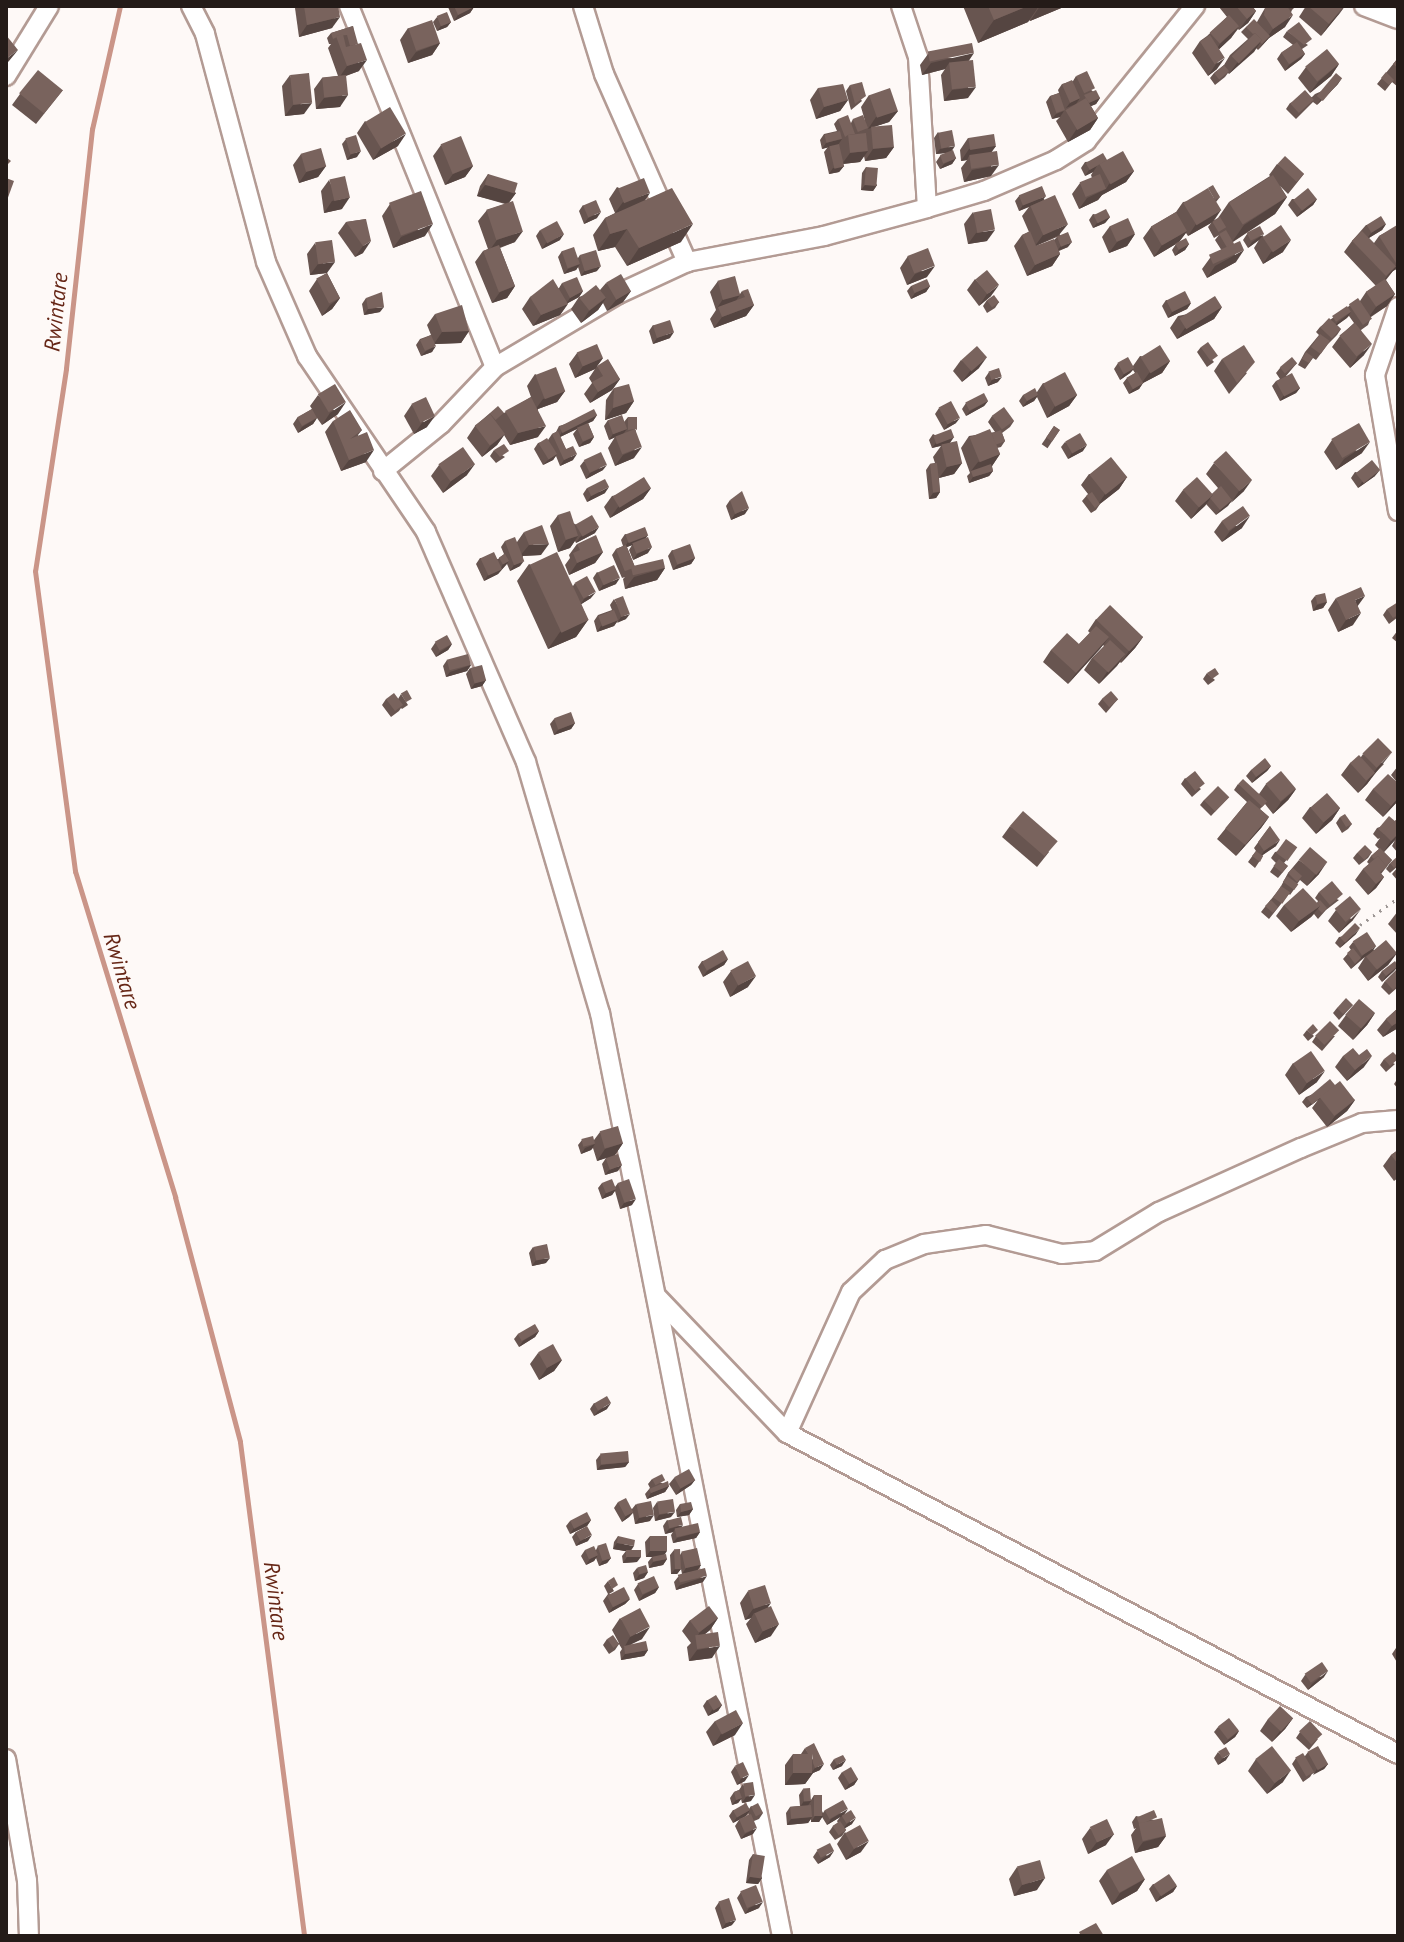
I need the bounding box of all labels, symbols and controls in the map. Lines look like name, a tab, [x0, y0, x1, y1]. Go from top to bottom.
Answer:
water label: Rwintare	[39, 271, 73, 353]
water label: Rwintare	[98, 929, 146, 1013]
water label: Rwintare	[258, 1560, 294, 1642]

